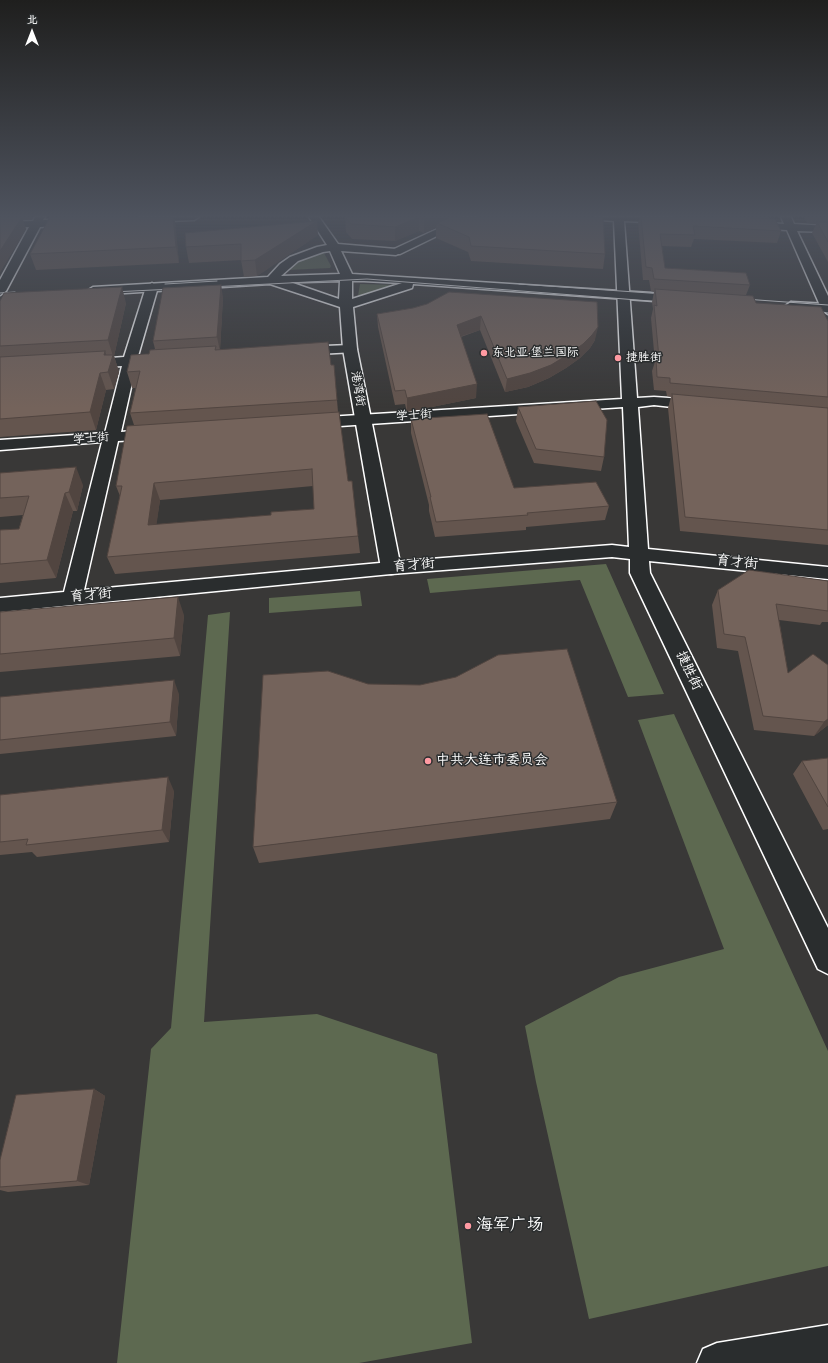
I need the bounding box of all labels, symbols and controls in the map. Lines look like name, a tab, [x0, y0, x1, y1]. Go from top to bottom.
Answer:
north arrow	[12, 12, 52, 52]
text: 北	[27, 13, 38, 27]
place label: 东北亚·堡兰国际	[492, 346, 579, 360]
marker: 东北亚·堡兰国际	[479, 348, 489, 358]
place label: 捷胜街	[626, 351, 662, 365]
marker: 捷胜街	[613, 353, 623, 363]
street label: 港湾街	[347, 370, 367, 408]
street label: 学士街	[396, 408, 432, 424]
street label: 学士街	[73, 431, 109, 447]
street label: 育才街	[715, 552, 759, 574]
street label: 育才街	[392, 556, 436, 576]
street label: 育才街	[69, 586, 113, 606]
street label: 捷胜街	[671, 648, 705, 694]
place label: 中共大连市委员会	[436, 753, 548, 769]
marker: 中共大连市委员会	[423, 756, 433, 766]
place label: 海军广场	[476, 1216, 544, 1236]
marker: 海军广场	[463, 1221, 473, 1231]

